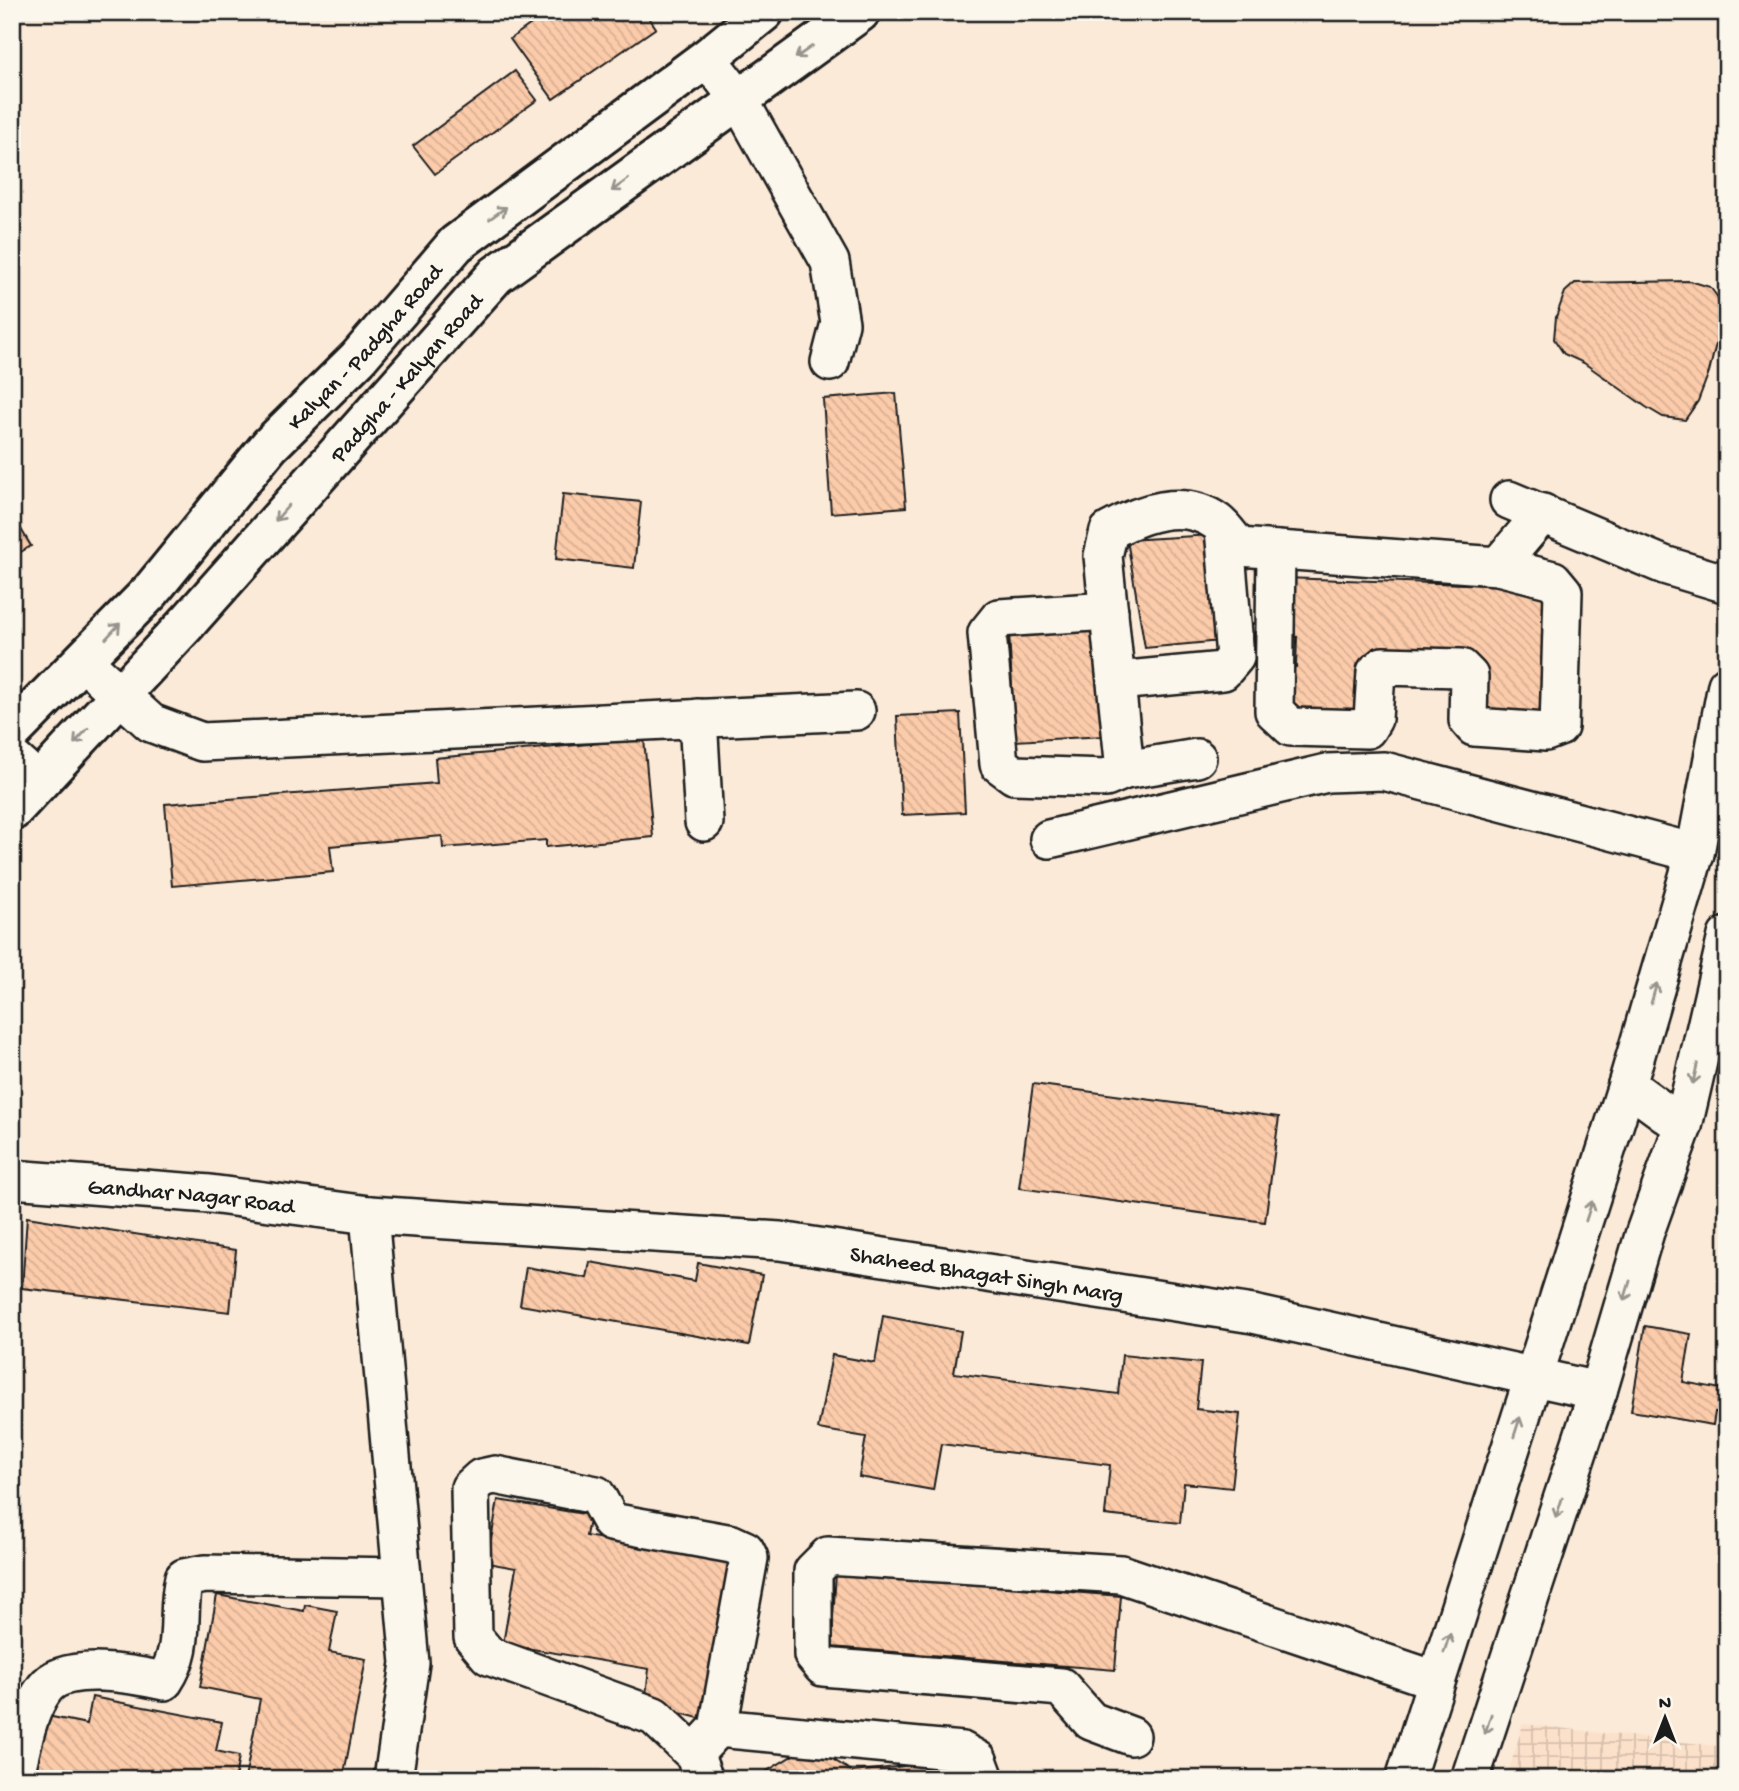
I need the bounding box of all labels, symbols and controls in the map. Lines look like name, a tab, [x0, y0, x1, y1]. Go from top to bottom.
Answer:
one-way arrow	[795, 45, 814, 59]
one-way arrow	[610, 177, 629, 192]
one-way arrow	[488, 206, 507, 220]
street label: Kalyan - Padgha Road	[283, 258, 451, 437]
street label: Padgha - Kalyan Road	[326, 288, 491, 470]
one-way arrow	[274, 504, 291, 521]
one-way arrow	[104, 623, 121, 640]
one-way arrow	[72, 727, 89, 744]
one-way arrow	[1648, 982, 1661, 1005]
one-way arrow	[1688, 1062, 1701, 1085]
street label: Gandhar Nagar Road	[86, 1175, 298, 1222]
one-way arrow	[1583, 1200, 1596, 1222]
street label: Shaheed Bhagat Singh Marg	[848, 1242, 1125, 1311]
one-way arrow	[1620, 1280, 1633, 1302]
one-way arrow	[1511, 1416, 1524, 1438]
one-way arrow	[1552, 1497, 1565, 1519]
one-way arrow	[1441, 1633, 1454, 1655]
north arrow	[1630, 1682, 1700, 1752]
text: N	[1659, 1693, 1671, 1716]
one-way arrow	[1481, 1713, 1493, 1735]

